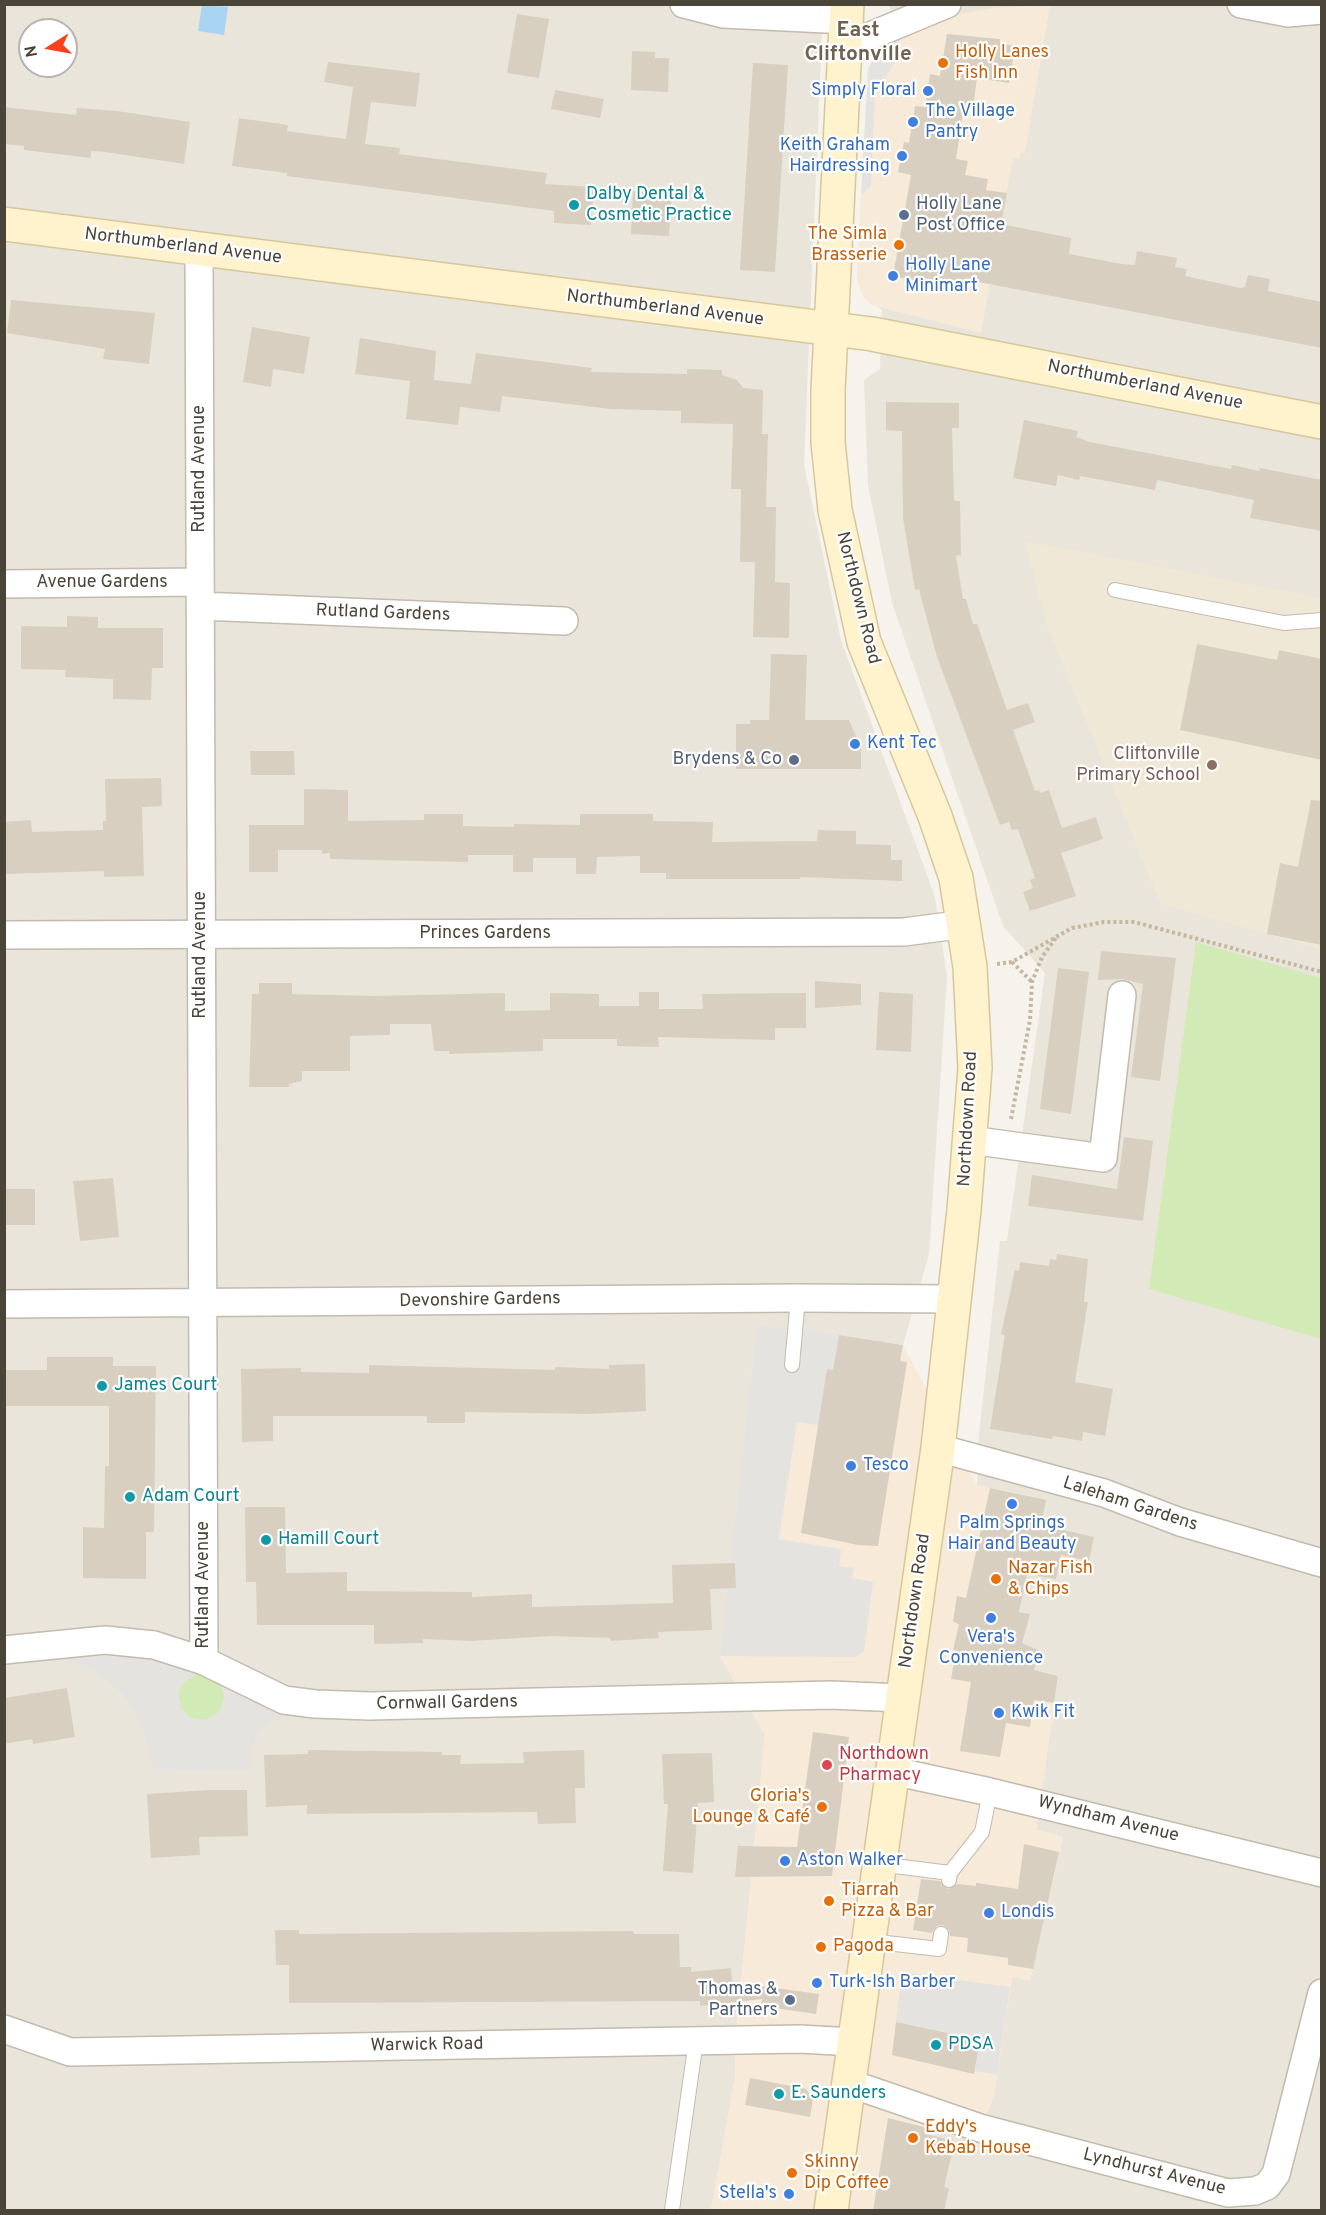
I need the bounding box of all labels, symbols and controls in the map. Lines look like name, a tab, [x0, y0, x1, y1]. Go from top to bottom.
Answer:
north arrow	[18, 18, 78, 78]
district label: East Cliftonville	[804, 19, 912, 69]
place label: Holly Lanes Fish Inn	[955, 42, 1049, 84]
text: N	[21, 44, 43, 59]
marker: Holly Lanes Fish Inn	[936, 56, 950, 70]
place label: Simply Floral	[811, 80, 916, 102]
marker: Simply Floral	[921, 84, 935, 98]
place label: The Village Pantry	[925, 101, 1015, 144]
marker: The Village Pantry	[906, 115, 920, 129]
place label: Keith Graham Hairdressing	[780, 135, 890, 178]
marker: Keith Graham Hairdressing	[895, 149, 909, 163]
place label: Dalby Dental & Cosmetic Practice	[586, 184, 732, 226]
place label: Holly Lane Post Office	[916, 194, 1005, 236]
marker: Dalby Dental & Cosmetic Practice	[567, 198, 581, 212]
marker: Holly Lane Post Office	[897, 208, 911, 222]
street label: Northumberland Avenue	[83, 224, 283, 270]
place label: The Simla Brasserie	[807, 224, 887, 266]
marker: The Simla Brasserie	[892, 238, 906, 252]
place label: Holly Lane Minimart	[905, 255, 991, 298]
marker: Holly Lane Minimart	[886, 269, 900, 283]
street label: Northumberland Avenue	[565, 286, 765, 332]
street label: Northumberland Avenue	[1045, 356, 1245, 416]
street label: Rutland Avenue	[189, 405, 211, 533]
street label: Northdown Road	[830, 530, 884, 666]
street label: Avenue Gardens	[36, 572, 168, 594]
street label: Rutland Gardens	[315, 601, 451, 627]
place label: Kent Tec	[867, 733, 937, 755]
marker: Kent Tec	[848, 737, 862, 751]
place label: Cliftonville Primary School	[1076, 744, 1200, 786]
place label: Brydens & Co	[673, 749, 782, 771]
marker: Brydens & Co	[787, 753, 801, 767]
marker: Cliftonville Primary School	[1205, 758, 1219, 772]
street label: Rutland Avenue	[190, 891, 212, 1019]
street label: Princes Gardens	[419, 923, 551, 945]
street label: Northdown Road	[955, 1051, 983, 1187]
street label: Devonshire Gardens	[399, 1289, 561, 1313]
place label: James Court	[114, 1375, 217, 1397]
marker: James Court	[95, 1379, 109, 1393]
place label: Tesco	[863, 1455, 909, 1477]
marker: Tesco	[844, 1459, 858, 1473]
street label: Laleham Gardens	[1060, 1473, 1200, 1537]
place label: Adam Court	[142, 1486, 239, 1508]
marker: Adam Court	[123, 1490, 137, 1504]
marker: Palm Springs Hair and Beauty	[1005, 1497, 1019, 1511]
place label: Palm Springs Hair and Beauty	[948, 1513, 1076, 1556]
street label: Rutland Avenue	[193, 1521, 215, 1649]
place label: Hamill Court	[278, 1529, 379, 1551]
street label: Northdown Road	[896, 1532, 936, 1670]
marker: Hamill Court	[259, 1533, 273, 1547]
place label: Nazar Fish & Chips	[1008, 1558, 1093, 1600]
marker: Nazar Fish & Chips	[989, 1572, 1003, 1586]
marker: Vera's Convenience	[984, 1611, 998, 1625]
place label: Vera's Convenience	[939, 1627, 1043, 1670]
street label: Cornwall Gardens	[376, 1692, 518, 1716]
place label: Kwik Fit	[1011, 1702, 1075, 1724]
marker: Kwik Fit	[992, 1706, 1006, 1720]
place label: Northdown Pharmacy	[839, 1744, 929, 1786]
marker: Northdown Pharmacy	[820, 1758, 834, 1772]
place label: Gloria's Lounge & Café	[693, 1786, 810, 1828]
street label: Wyndham Avenue	[1035, 1792, 1181, 1848]
marker: Gloria's Lounge & Café	[815, 1800, 829, 1814]
place label: Aston Walker	[797, 1850, 903, 1872]
marker: Aston Walker	[778, 1854, 792, 1868]
place label: Tiarrah Pizza & Bar	[841, 1880, 934, 1922]
marker: Tiarrah Pizza & Bar	[822, 1894, 836, 1908]
place label: Londis	[1001, 1902, 1055, 1924]
marker: Londis	[982, 1906, 996, 1920]
place label: Pagoda	[833, 1936, 894, 1958]
marker: Pagoda	[814, 1940, 828, 1954]
place label: Turk-Ish Barber	[829, 1972, 955, 1994]
marker: Turk-Ish Barber	[810, 1976, 824, 1990]
place label: Thomas & Partners	[697, 1979, 778, 2022]
marker: Thomas & Partners	[783, 1993, 797, 2007]
street label: Warwick Road	[370, 2034, 484, 2058]
place label: PDSA	[948, 2034, 994, 2056]
marker: PDSA	[929, 2038, 943, 2052]
place label: E. Saunders	[791, 2083, 886, 2105]
marker: E. Saunders	[772, 2087, 786, 2101]
place label: Eddy's Kebab House	[925, 2117, 1031, 2160]
marker: Eddy's Kebab House	[906, 2131, 920, 2145]
street label: Lyndhurst Avenue	[1080, 2145, 1228, 2201]
place label: Skinny Dip Coffee	[804, 2152, 889, 2194]
marker: Skinny Dip Coffee	[785, 2166, 799, 2180]
place label: Stella's	[719, 2183, 777, 2205]
marker: Stella's	[782, 2187, 796, 2201]

